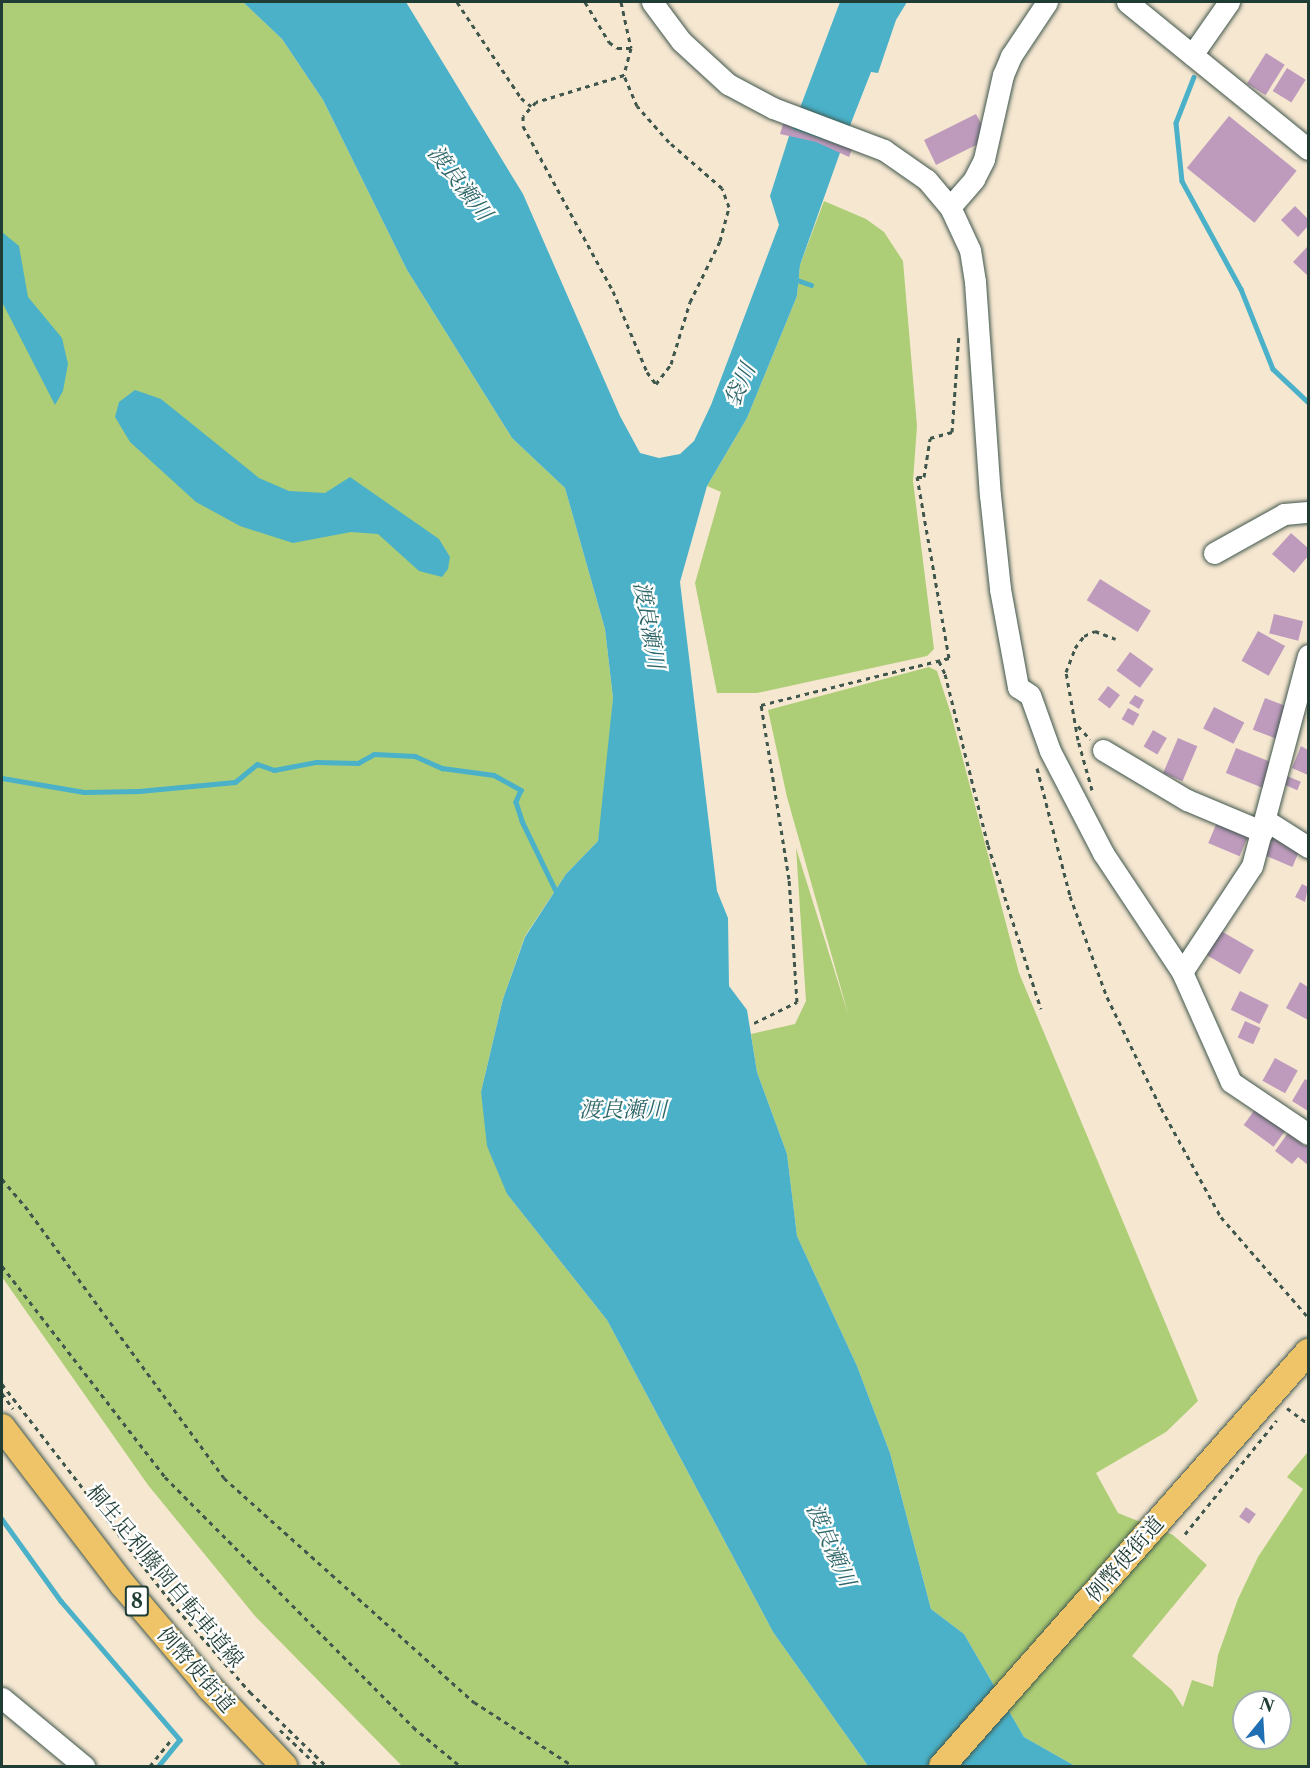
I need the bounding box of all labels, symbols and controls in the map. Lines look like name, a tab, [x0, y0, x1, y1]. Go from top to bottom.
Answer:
water label: 渡良瀬川	[423, 140, 497, 226]
water label: 袋川	[719, 360, 761, 410]
water label: 渡良瀬川	[628, 579, 670, 671]
water label: 渡良瀬川	[579, 1097, 667, 1123]
street label: 桐生足利藤岡自転車道線	[81, 1479, 249, 1673]
water label: 渡良瀬川	[801, 1499, 861, 1591]
street label: 例幣使街道	[1081, 1511, 1169, 1607]
road number: 8	[124, 1584, 150, 1618]
street label: 例幣使街道	[152, 1622, 240, 1718]
north arrow	[1232, 1690, 1292, 1750]
text: N	[1257, 1693, 1277, 1716]

